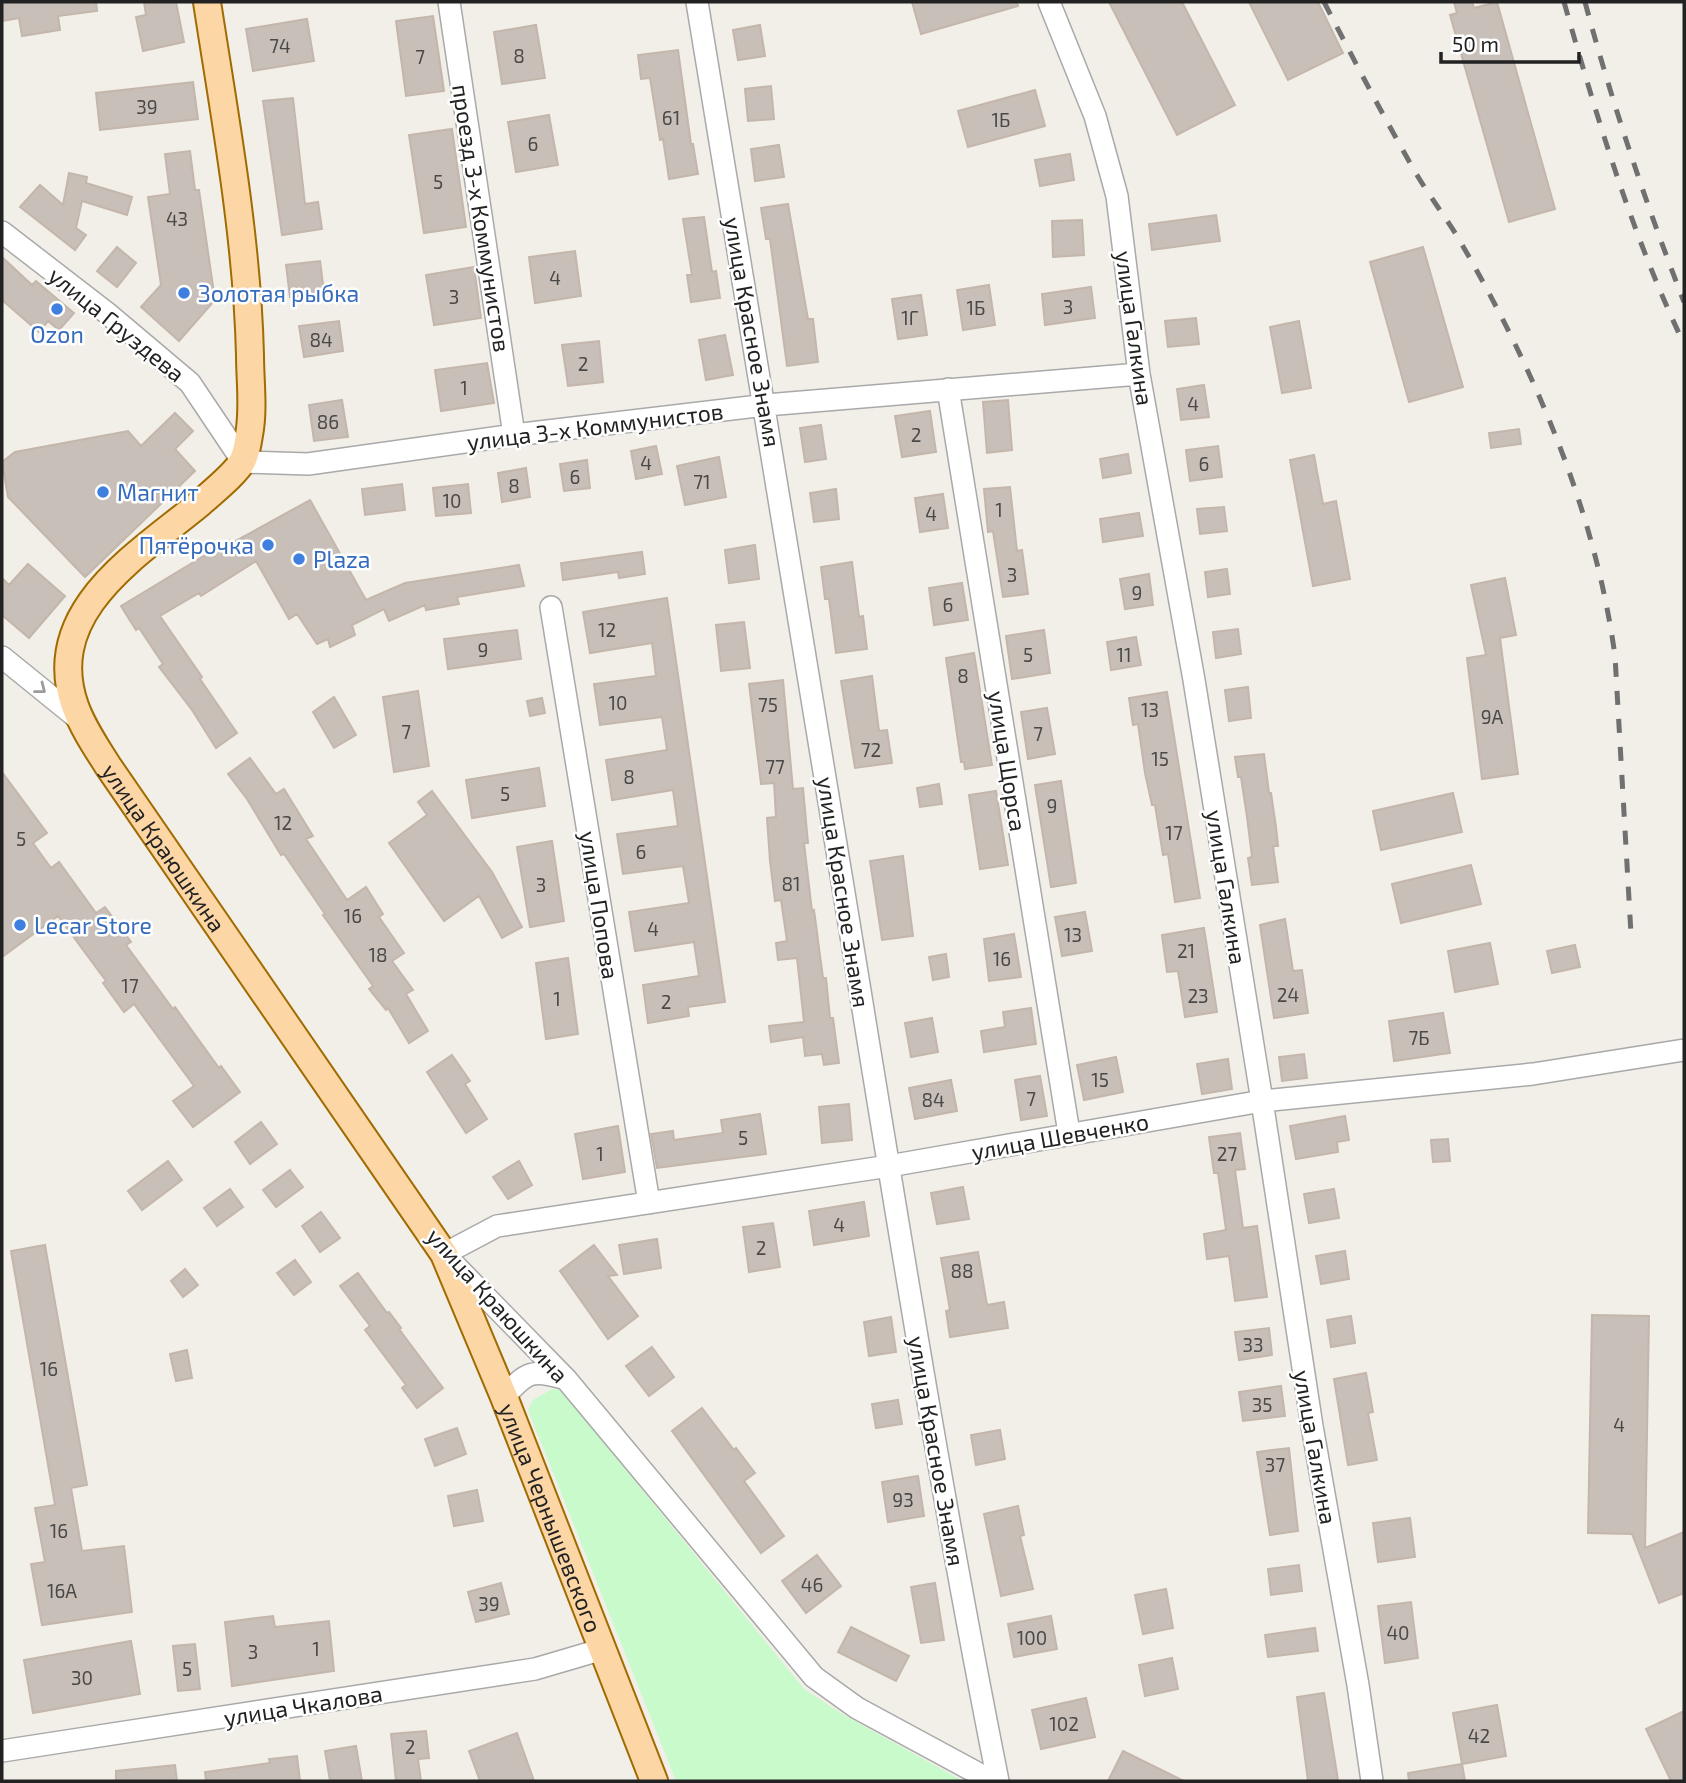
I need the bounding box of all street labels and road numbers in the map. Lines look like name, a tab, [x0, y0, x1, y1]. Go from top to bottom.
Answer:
street label: проезд 3-х Коммунистов	[447, 82, 517, 354]
street label: улица Красное Знамя	[718, 215, 787, 449]
street label: улица Галкина	[1109, 249, 1160, 407]
street label: улица Груздева	[43, 261, 191, 388]
street label: улица 3-х Коммунистов	[465, 396, 725, 457]
street label: улица Щорса	[982, 689, 1033, 833]
street label: улица Краюшкина	[96, 758, 232, 937]
street label: улица Красное Знамя	[811, 775, 876, 1009]
street label: улица Галкина	[1200, 808, 1253, 966]
street label: улица Попова	[573, 829, 626, 981]
street label: улица Шевченко	[969, 1107, 1151, 1166]
street label: улица Краюшкина	[421, 1222, 575, 1389]
street label: улица Красное Знамя	[902, 1334, 971, 1568]
street label: улица Галкина	[1288, 1368, 1343, 1527]
street label: улица Чернышевского	[493, 1399, 608, 1636]
street label: улица Чкалова	[222, 1679, 384, 1732]

